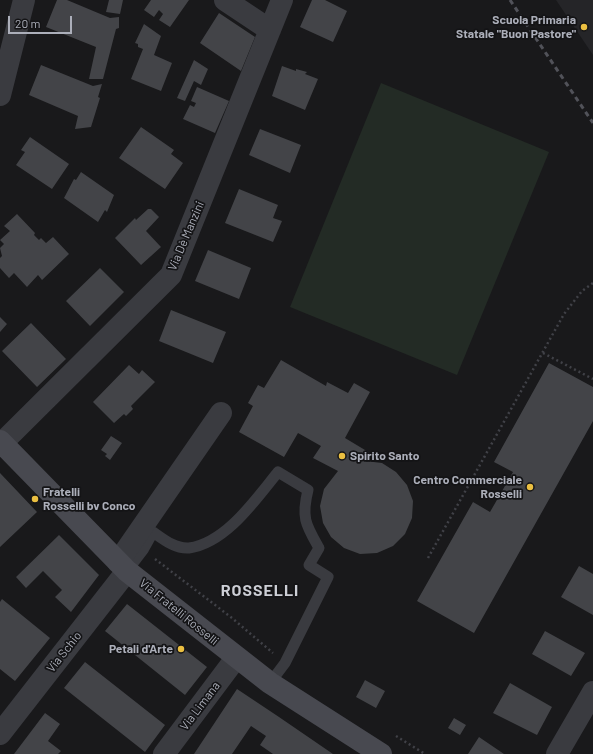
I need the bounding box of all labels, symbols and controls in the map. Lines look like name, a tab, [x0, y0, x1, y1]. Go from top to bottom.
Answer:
scale bar	[10, 8, 74, 34]
place label: Scuola Primaria Statale "Buon Pastore"	[456, 13, 576, 41]
text: 20 m	[15, 16, 41, 30]
marker: Scuola Primaria Statale "Buon Pastore"	[579, 22, 589, 32]
street label: Via Dè Manzini	[165, 199, 207, 273]
place label: Spirito Santo	[350, 449, 419, 463]
marker: Spirito Santo	[337, 451, 347, 461]
place label: Centro Commerciale Rosselli	[413, 473, 522, 501]
marker: Centro Commerciale Rosselli	[525, 482, 535, 492]
place label: Fratelli Rosselli bv Conco	[43, 485, 136, 513]
marker: Fratelli Rosselli bv Conco	[30, 494, 40, 504]
street label: Via Fratelli Rosselli	[137, 576, 221, 648]
district label: ROSSELLI	[221, 581, 299, 601]
street label: Via Schio	[44, 629, 84, 675]
place label: Petali d'Arte	[109, 642, 173, 656]
marker: Petali d'Arte	[176, 644, 186, 654]
street label: Via Limana	[177, 679, 223, 733]

